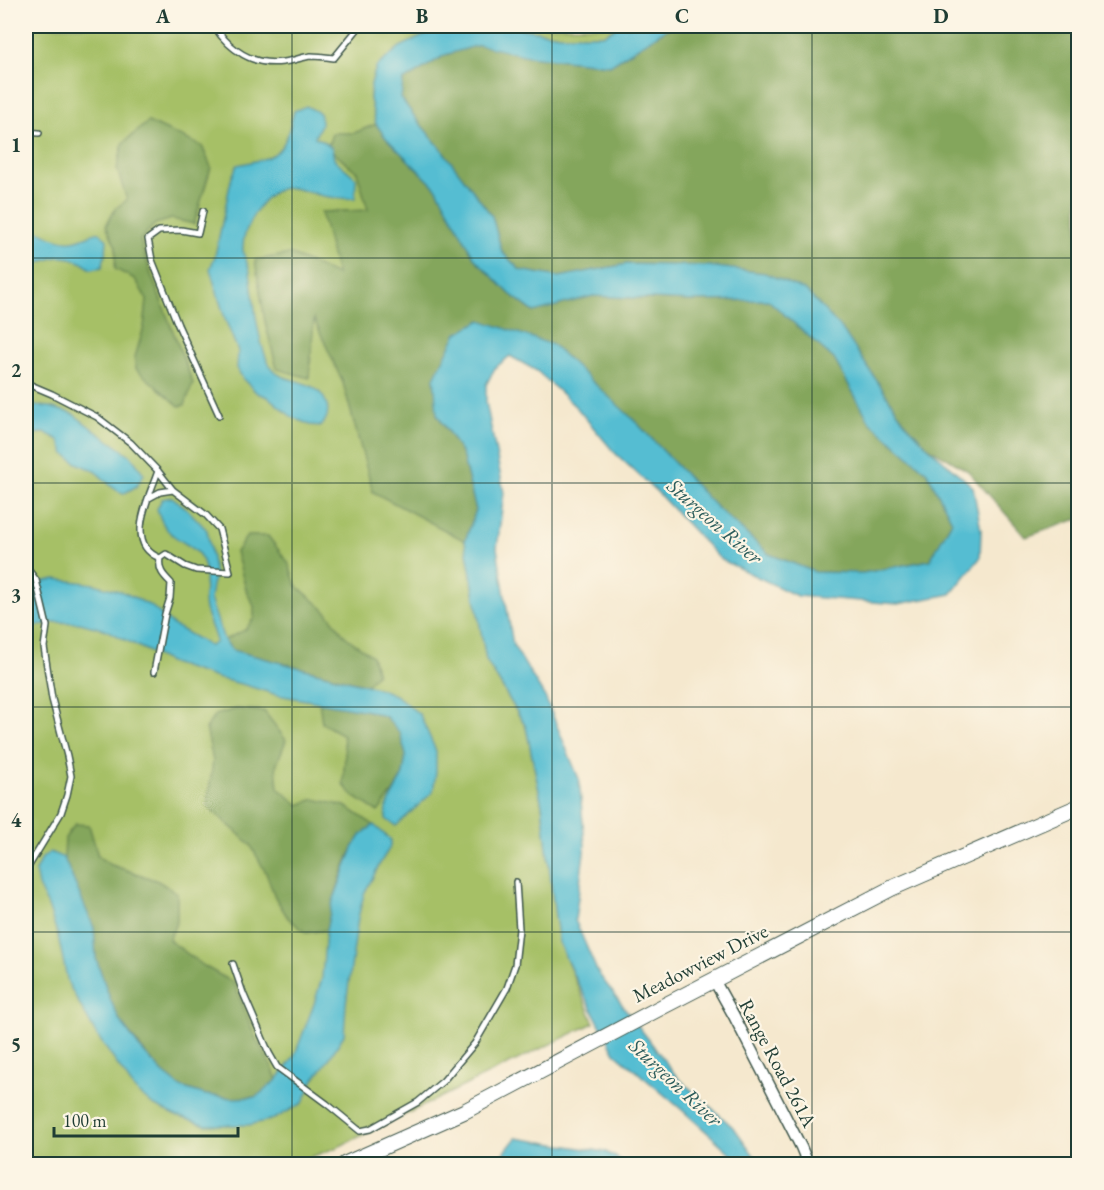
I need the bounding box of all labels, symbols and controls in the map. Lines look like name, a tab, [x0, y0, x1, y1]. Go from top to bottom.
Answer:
text: A	[155, 3, 171, 29]
text: B	[416, 3, 428, 29]
text: C	[675, 3, 689, 29]
text: D	[933, 3, 949, 29]
text: 1	[11, 132, 21, 158]
text: 2	[11, 357, 22, 383]
water label: Sturgeon River	[661, 472, 769, 570]
text: 3	[11, 582, 21, 608]
text: 4	[11, 807, 22, 833]
street label: Meadowview Drive	[628, 918, 772, 1008]
street label: Range Road 261A	[733, 994, 823, 1132]
text: 5	[11, 1031, 21, 1057]
water label: Sturgeon River	[623, 1031, 729, 1133]
scale bar	[54, 1100, 238, 1138]
text: 100 m	[63, 1109, 107, 1132]

